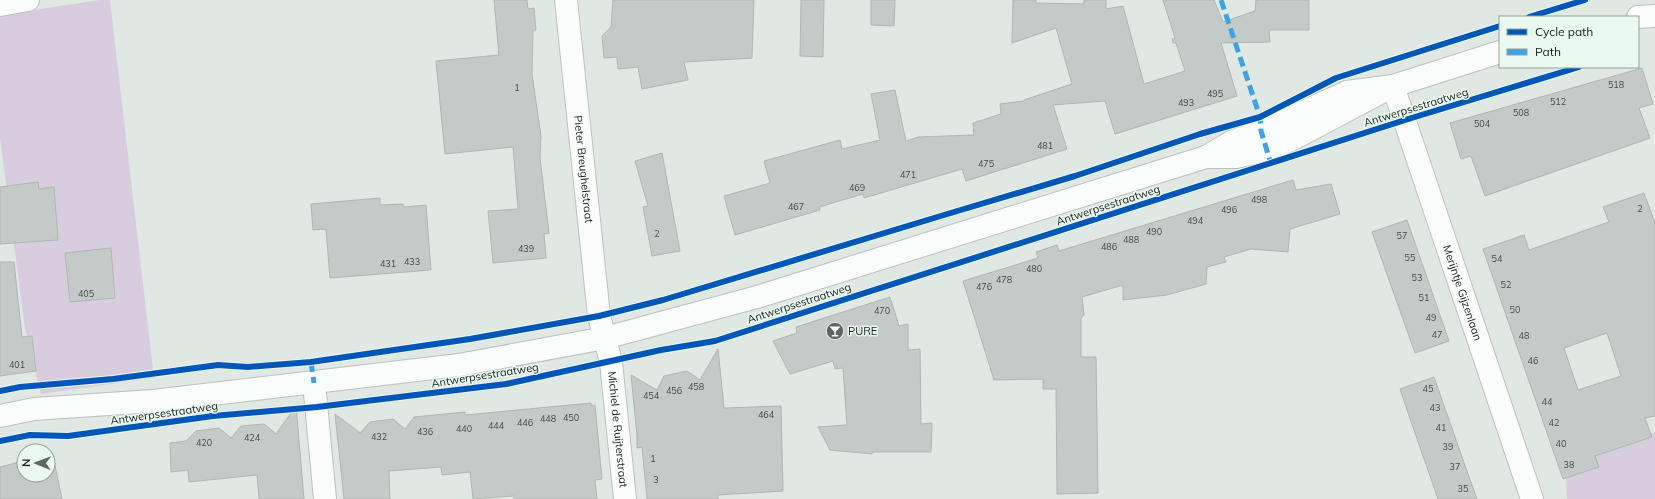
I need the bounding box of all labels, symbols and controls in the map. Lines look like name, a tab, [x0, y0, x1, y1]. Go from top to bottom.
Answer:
legend	[1499, 16, 1639, 68]
text: Cycle path	[1535, 24, 1593, 39]
text: Path	[1535, 44, 1561, 59]
house number: 518	[1608, 79, 1624, 90]
house number: 1	[514, 82, 520, 93]
street label: Antwerpsestraatweg	[1362, 84, 1470, 130]
house number: 495	[1207, 88, 1224, 99]
house number: 512	[1550, 96, 1566, 107]
house number: 493	[1178, 97, 1194, 108]
house number: 508	[1513, 107, 1529, 118]
street label: Pieter Breughelstraat	[571, 115, 596, 224]
house number: 504	[1474, 118, 1491, 129]
house number: 481	[1037, 140, 1053, 151]
house number: 475	[978, 158, 995, 169]
house number: 471	[900, 169, 916, 180]
house number: 469	[849, 182, 865, 193]
street label: Antwerpsestraatweg	[1054, 182, 1162, 228]
house number: 498	[1251, 194, 1267, 205]
house number: 467	[788, 201, 804, 212]
house number: 2	[1637, 203, 1643, 214]
house number: 496	[1221, 204, 1237, 215]
house number: 494	[1187, 215, 1204, 226]
house number: 490	[1146, 226, 1162, 237]
house number: 2	[654, 228, 660, 239]
house number: 57	[1397, 230, 1407, 241]
house number: 488	[1123, 234, 1139, 245]
house number: 486	[1101, 241, 1117, 252]
house number: 439	[518, 243, 534, 254]
street label: Merijntje Gijzenlaan	[1440, 243, 1485, 342]
house number: 55	[1405, 252, 1416, 263]
house number: 54	[1492, 253, 1503, 264]
house number: 433	[404, 256, 420, 267]
house number: 431	[380, 258, 396, 269]
house number: 480	[1026, 263, 1042, 274]
house number: 53	[1412, 272, 1422, 283]
house number: 478	[996, 274, 1012, 285]
house number: 52	[1501, 279, 1511, 290]
street label: Antwerpsestraatweg	[745, 280, 853, 326]
house number: 476	[976, 281, 992, 292]
house number: 405	[78, 288, 95, 299]
house number: 51	[1419, 292, 1429, 303]
house number: 50	[1510, 304, 1520, 315]
house number: 470	[874, 305, 890, 316]
house number: 49	[1426, 312, 1436, 323]
bar icon: PURE	[825, 321, 845, 341]
place label: PURE	[848, 324, 877, 338]
house number: 47	[1432, 329, 1442, 340]
house number: 48	[1519, 330, 1529, 341]
house number: 46	[1528, 355, 1538, 366]
house number: 401	[9, 359, 25, 370]
street label: Antwerpsestraatweg	[430, 360, 540, 390]
street label: Michiel de Ruijterstraat	[605, 371, 631, 488]
house number: 458	[688, 381, 704, 392]
house number: 45	[1423, 383, 1434, 394]
house number: 456	[666, 385, 682, 396]
house number: 454	[643, 390, 660, 401]
house number: 44	[1542, 396, 1553, 407]
street label: Antwerpsestraatweg	[109, 399, 219, 427]
house number: 43	[1430, 402, 1440, 413]
house number: 464	[758, 409, 775, 420]
house number: 450	[563, 412, 579, 423]
house number: 448	[540, 413, 556, 424]
house number: 446	[517, 417, 533, 428]
house number: 42	[1549, 417, 1559, 428]
house number: 444	[488, 420, 505, 431]
house number: 41	[1436, 422, 1446, 433]
house number: 440	[456, 423, 472, 434]
house number: 436	[417, 426, 433, 437]
house number: 432	[371, 431, 387, 442]
house number: 424	[244, 432, 261, 443]
house number: 420	[196, 437, 212, 448]
house number: 40	[1556, 438, 1566, 449]
house number: 39	[1443, 441, 1453, 452]
north arrow	[16, 443, 56, 483]
house number: 1	[650, 453, 656, 464]
text: N	[19, 459, 33, 467]
house number: 38	[1564, 459, 1574, 470]
house number: 37	[1450, 461, 1460, 472]
house number: 3	[653, 474, 659, 485]
house number: 35	[1458, 483, 1469, 494]

